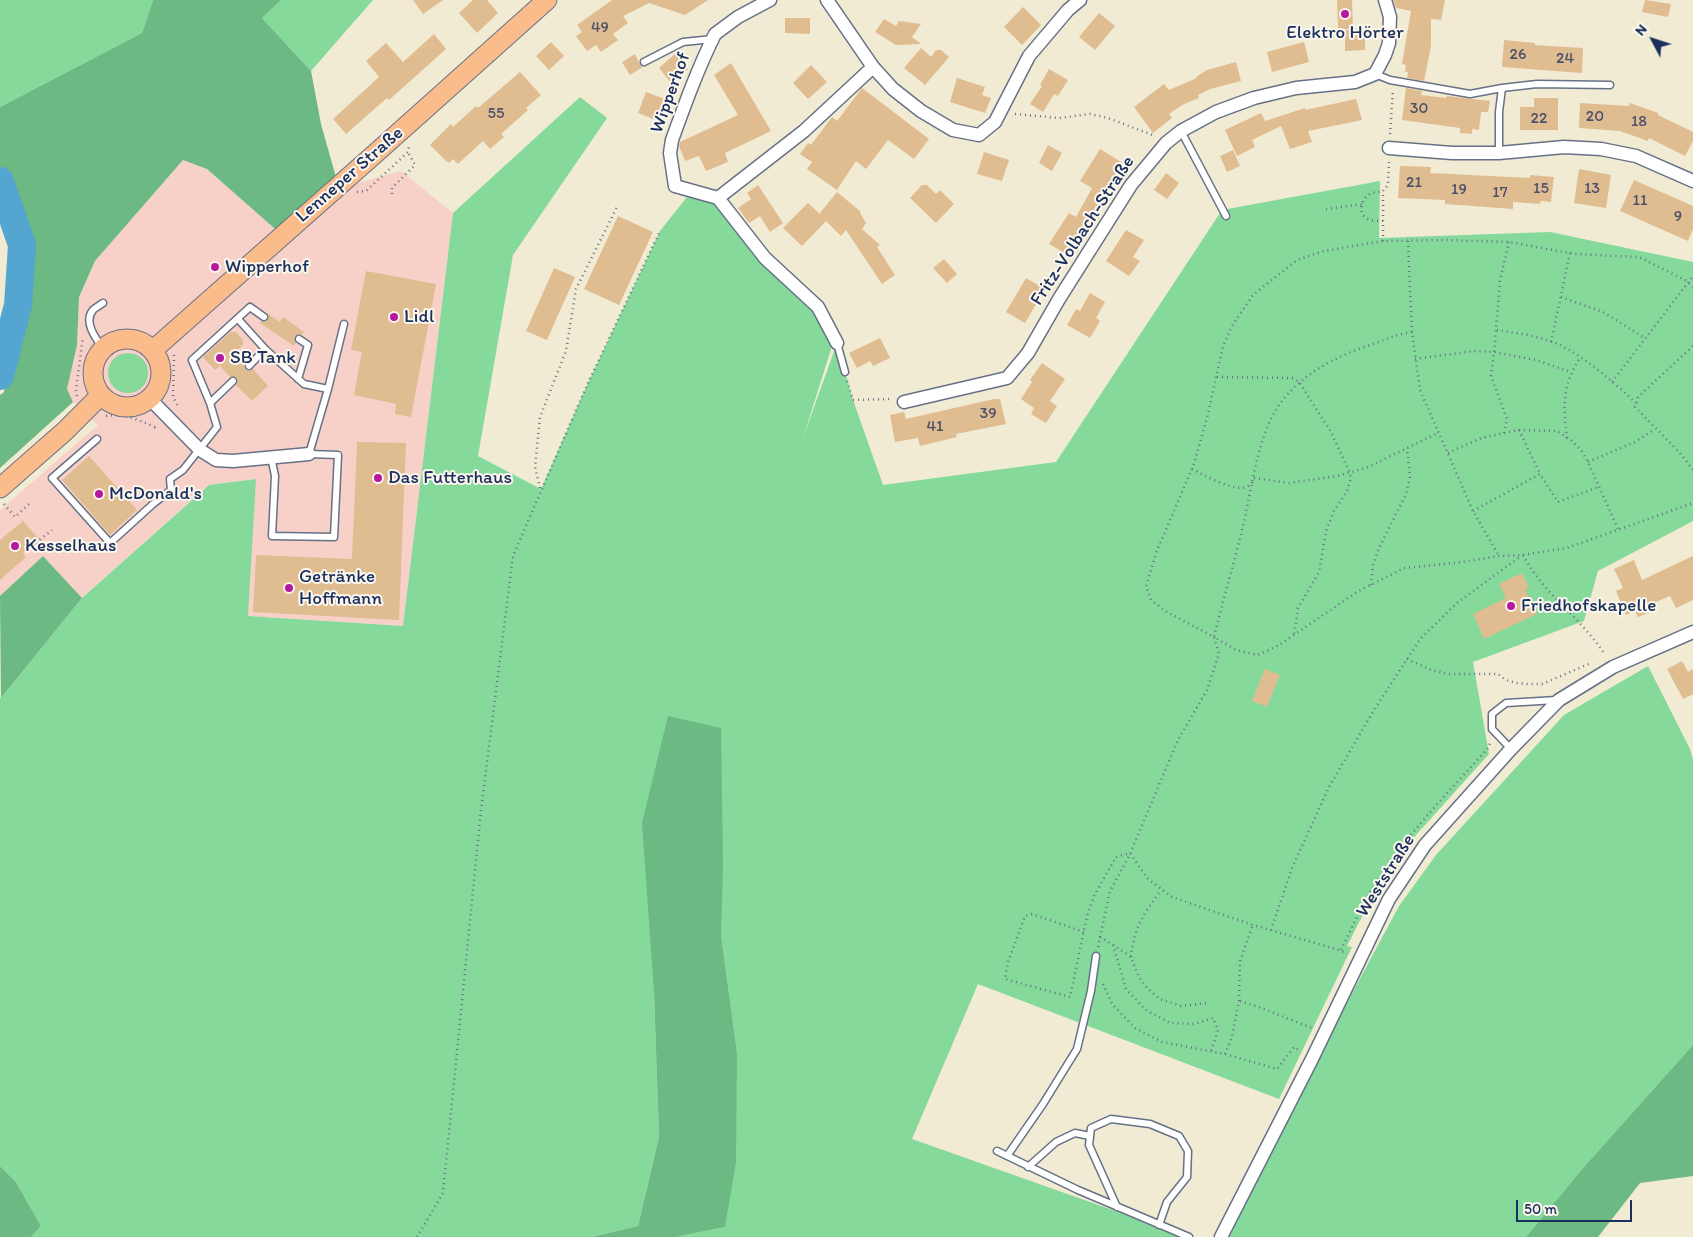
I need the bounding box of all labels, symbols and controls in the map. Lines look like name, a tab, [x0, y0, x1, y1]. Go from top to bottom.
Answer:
marker: Elektro Hörter	[1339, 8, 1351, 20]
north arrow	[1628, 15, 1678, 65]
house number: 49	[591, 18, 609, 38]
text: N	[1632, 21, 1651, 39]
place label: Elektro Hörter	[1286, 22, 1404, 44]
house number: 26	[1510, 45, 1526, 65]
house number: 24	[1556, 49, 1574, 69]
street label: Wipperhof	[646, 50, 696, 136]
house number: 30	[1410, 99, 1428, 119]
house number: 55	[488, 104, 504, 124]
house number: 20	[1586, 107, 1604, 127]
house number: 22	[1531, 109, 1547, 129]
house number: 18	[1631, 112, 1647, 132]
street label: Lenneper Straße	[292, 122, 408, 228]
street label: Fritz-Volbach-Straße	[1026, 152, 1140, 310]
house number: 21	[1406, 173, 1422, 193]
house number: 15	[1533, 179, 1549, 199]
house number: 13	[1584, 179, 1600, 199]
house number: 19	[1451, 180, 1467, 200]
house number: 17	[1492, 183, 1508, 203]
house number: 11	[1633, 191, 1647, 211]
house number: 9	[1674, 207, 1682, 227]
place label: Wipperhof	[225, 256, 309, 278]
marker: Wipperhof	[209, 261, 221, 273]
place label: Lidl	[404, 306, 434, 328]
marker: Lidl	[388, 311, 400, 323]
place label: SB Tank	[230, 347, 296, 369]
marker: SB Tank	[214, 352, 226, 364]
house number: 39	[979, 404, 997, 424]
house number: 41	[926, 417, 944, 437]
place label: Das Futterhaus	[388, 467, 512, 489]
marker: Das Futterhaus	[372, 472, 384, 484]
place label: McDonald's	[109, 483, 202, 505]
marker: McDonald's	[93, 488, 105, 500]
place label: Kesselhaus	[25, 535, 116, 557]
marker: Kesselhaus	[9, 540, 21, 552]
place label: Getränke Hoffmann	[299, 566, 382, 610]
marker: Getränke Hoffmann	[283, 582, 295, 594]
place label: Friedhofskapelle	[1521, 595, 1656, 617]
marker: Friedhofskapelle	[1505, 600, 1517, 612]
street label: Weststraße	[1352, 830, 1420, 922]
scale bar	[1518, 1190, 1634, 1222]
text: 50 m	[1524, 1200, 1557, 1218]

